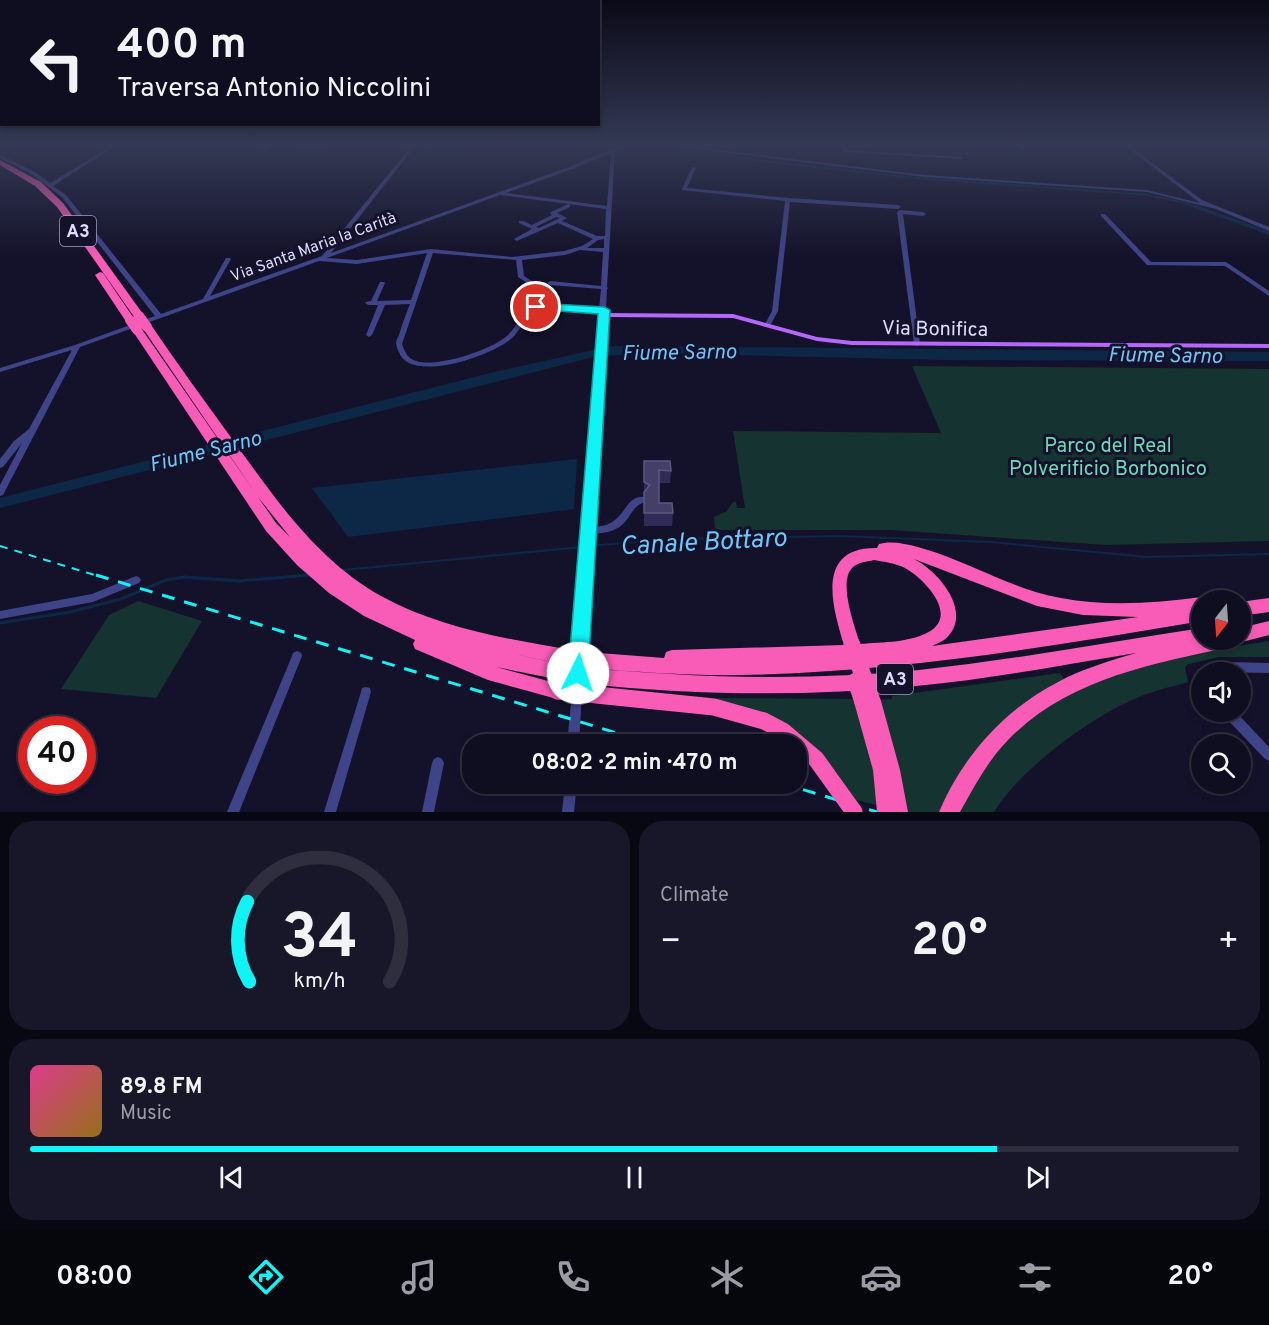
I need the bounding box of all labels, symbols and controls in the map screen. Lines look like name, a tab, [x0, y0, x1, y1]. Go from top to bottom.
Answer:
text: 400 m	[117, 20, 247, 73]
icon: left	[18, 24, 96, 102]
text: Traversa Antonio Niccolini	[117, 72, 431, 106]
street label: Via Santa Maria la Carità	[228, 209, 399, 287]
road number: A3	[60, 216, 96, 246]
pin	[510, 281, 561, 332]
icon: arrive	[519, 290, 552, 323]
street label: Via Bonifica	[882, 316, 988, 344]
water label: Fiume Sarno	[622, 339, 737, 368]
water label: Fiume Sarno	[1108, 342, 1223, 371]
water label: Fiume Sarno	[147, 425, 265, 479]
park label: Parco del Real Polverificio Borbonico	[1009, 434, 1207, 483]
water label: Canale Bottaro	[619, 523, 788, 564]
north arrow	[1191, 590, 1251, 650]
map controls	[1191, 590, 1251, 794]
position arrow	[546, 641, 610, 705]
button: sound	[1191, 662, 1251, 722]
road number: A3	[877, 664, 913, 694]
speed limit sign: 40	[18, 716, 96, 794]
button: search	[1191, 734, 1251, 794]
text: 08:02 · 2 min · 470 m	[531, 750, 738, 777]
text: Climate	[660, 883, 729, 909]
text: 34	[281, 901, 358, 980]
text: 20°	[912, 914, 987, 971]
text: −	[660, 922, 681, 964]
text: +	[1218, 922, 1239, 964]
text: km/h	[293, 969, 346, 996]
text: 89.8 FM	[120, 1074, 202, 1101]
text: Music	[120, 1101, 172, 1127]
icon: previous	[215, 1161, 248, 1194]
icon: pause	[618, 1161, 651, 1194]
icon: next	[1021, 1161, 1054, 1194]
icon: directions	[245, 1256, 287, 1298]
icon: music	[398, 1256, 440, 1298]
icon: phone	[552, 1256, 594, 1298]
icon: climate	[706, 1256, 748, 1298]
icon: car	[860, 1256, 902, 1298]
icon: filters	[1014, 1256, 1056, 1298]
text: 08:00	[56, 1260, 133, 1294]
text: 20°	[1168, 1260, 1213, 1294]

